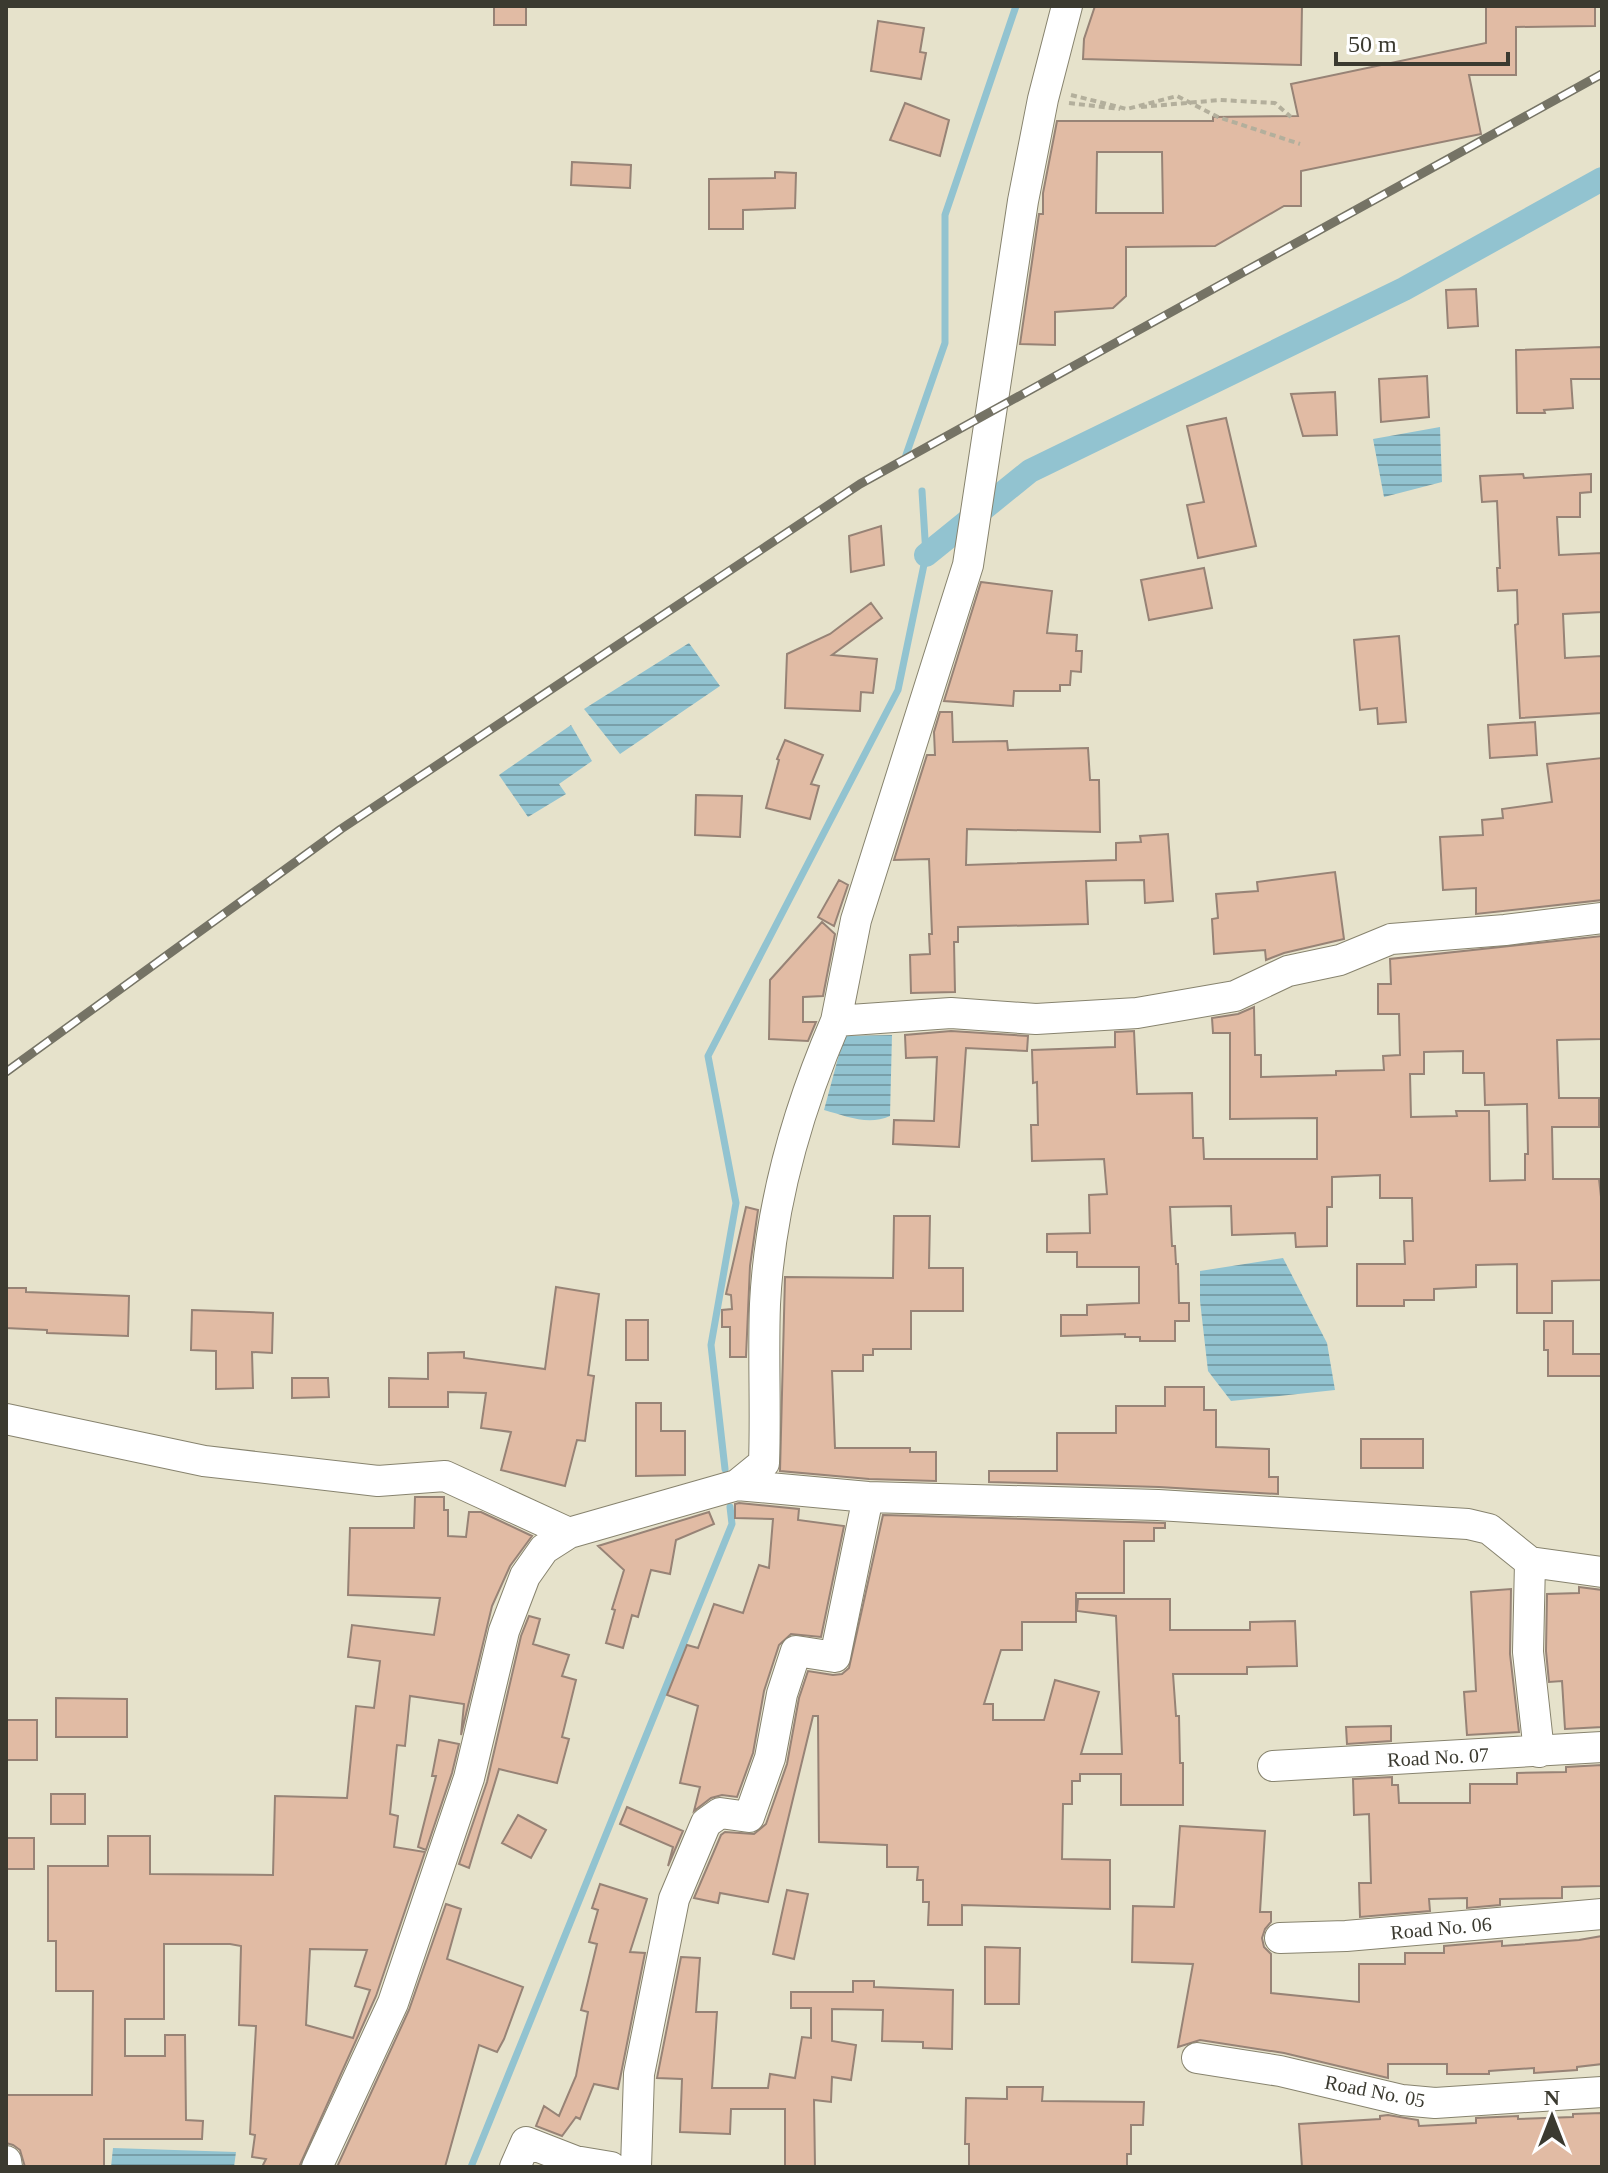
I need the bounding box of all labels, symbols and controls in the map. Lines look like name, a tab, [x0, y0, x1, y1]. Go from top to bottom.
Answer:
scale bar	[1336, 16, 1508, 66]
text: 50 m	[1348, 31, 1397, 57]
street label: Road No. 07	[1387, 1743, 1489, 1771]
street label: Road No. 06	[1389, 1913, 1493, 1943]
street label: Road No. 05	[1323, 2071, 1427, 2111]
north arrow	[1512, 2077, 1592, 2157]
text: N	[1544, 2085, 1560, 2110]

